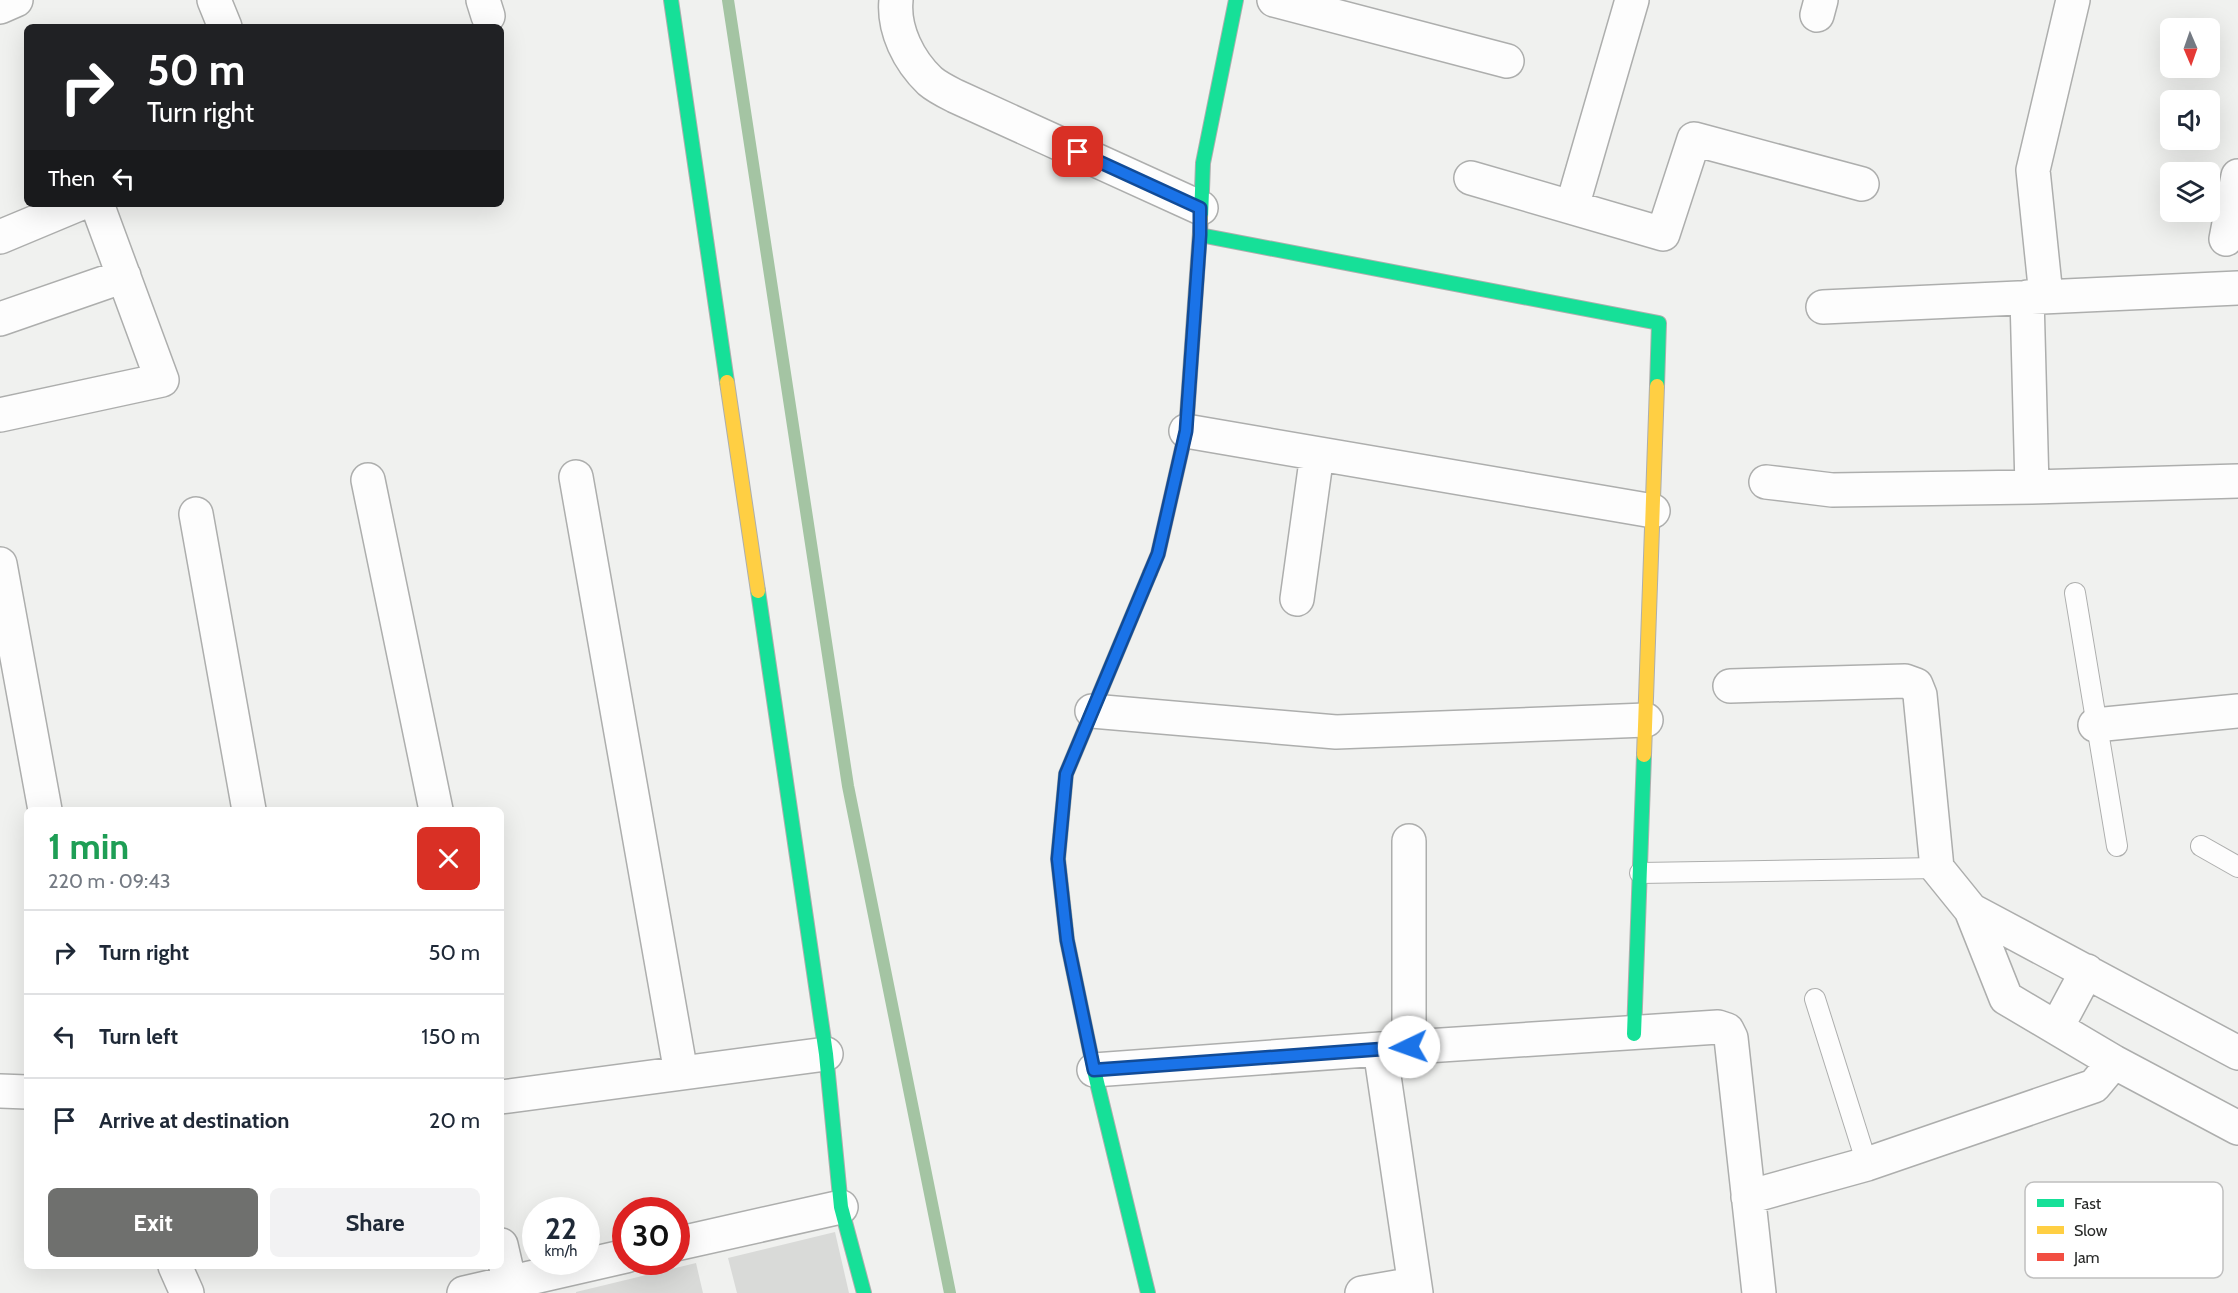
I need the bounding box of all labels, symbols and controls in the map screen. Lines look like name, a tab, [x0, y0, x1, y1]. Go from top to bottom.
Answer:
north arrow	[2160, 18, 2220, 78]
map controls	[2160, 18, 2220, 222]
text: 50 m	[147, 44, 245, 96]
icon: right	[48, 48, 126, 126]
button: sound	[2160, 90, 2220, 150]
text: Turn right	[147, 96, 254, 129]
pin	[1052, 126, 1103, 177]
icon: arrive	[1061, 135, 1094, 168]
icon: left	[107, 162, 140, 195]
button: layers	[2160, 162, 2220, 222]
text: Then	[48, 165, 95, 192]
text: 1 min	[48, 824, 129, 868]
button: close	[417, 827, 480, 890]
text: 220 m · 09:43	[48, 869, 171, 893]
icon: right	[48, 936, 81, 969]
text: Turn right	[99, 939, 189, 966]
text: 50 m	[428, 939, 480, 966]
position arrow	[1377, 1015, 1441, 1079]
icon: left	[48, 1020, 81, 1053]
text: Turn left	[99, 1023, 178, 1050]
text: 150 m	[421, 1023, 480, 1050]
icon: arrive	[48, 1104, 81, 1137]
text: Arrive at destination	[99, 1107, 289, 1134]
text: 20 m	[429, 1107, 480, 1134]
legend	[2025, 1182, 2223, 1278]
button: Exit	[48, 1188, 258, 1257]
button: Share	[270, 1188, 480, 1257]
text: Fast	[2074, 1194, 2102, 1213]
speed limit sign: 30	[612, 1197, 690, 1275]
text: 22	[545, 1210, 577, 1247]
text: Slow	[2074, 1221, 2108, 1240]
text: km/h	[545, 1242, 577, 1260]
text: Jam	[2073, 1248, 2100, 1267]

